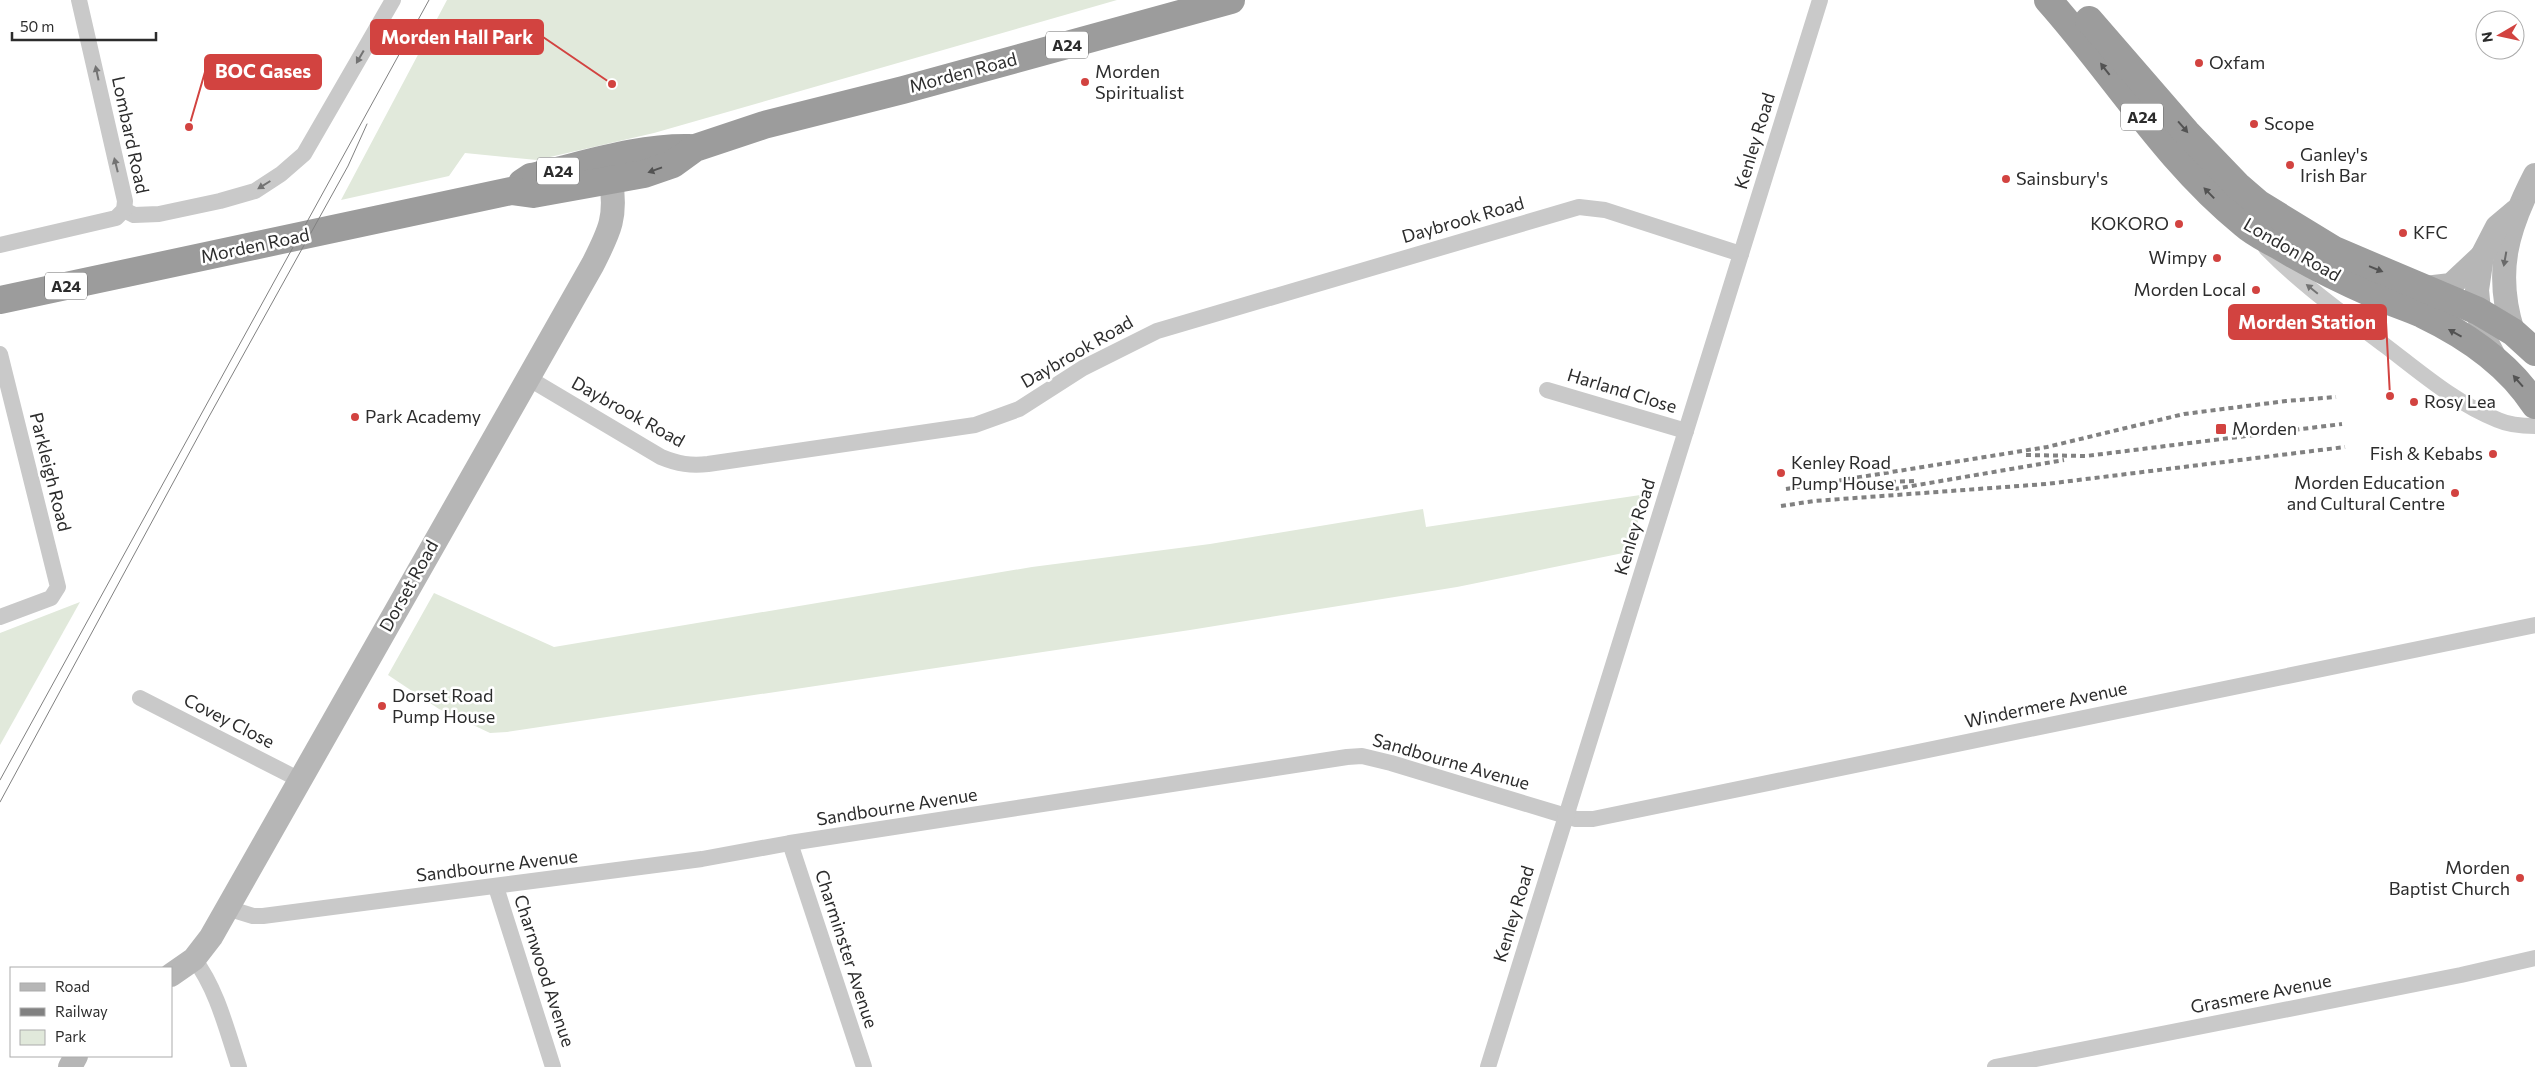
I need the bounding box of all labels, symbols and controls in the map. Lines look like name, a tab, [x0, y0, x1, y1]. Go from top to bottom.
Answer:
scale bar	[12, 10, 156, 42]
north arrow	[2475, 10, 2525, 60]
text: 50 m	[20, 17, 54, 35]
callout: Morden Hall Park	[371, 20, 543, 54]
text: Morden Hall Park	[381, 25, 533, 48]
text: N	[2477, 31, 2496, 44]
road number: A24	[1046, 32, 1088, 58]
street label: Morden Road	[907, 47, 1019, 97]
one-way arrow	[356, 51, 365, 64]
place label: Oxfam	[2209, 51, 2265, 73]
callout: BOC Gases	[205, 55, 321, 89]
marker: Oxfam	[2193, 57, 2205, 69]
text: BOC Gases	[215, 59, 311, 82]
place label: Morden Spiritualist	[1095, 60, 1184, 103]
one-way arrow	[2099, 62, 2110, 75]
one-way arrow	[92, 64, 100, 80]
street label: Lombard Road	[108, 74, 154, 196]
marker: Morden Spiritualist	[1079, 76, 1091, 88]
street label: Kenley Road	[1729, 90, 1779, 192]
road number: A24	[2121, 104, 2163, 130]
place label: Scope	[2264, 112, 2314, 134]
marker: Scope	[2248, 118, 2260, 130]
one-way arrow	[2177, 120, 2188, 133]
place label: Ganley's Irish Bar	[2300, 143, 2368, 186]
one-way arrow	[112, 158, 120, 173]
road number: A24	[537, 158, 579, 185]
marker: Ganley's Irish Bar	[2284, 159, 2296, 171]
one-way arrow	[648, 167, 663, 174]
place label: Sainsbury's	[2016, 167, 2108, 189]
marker: Sainsbury's	[2000, 173, 2012, 185]
one-way arrow	[257, 180, 271, 190]
one-way arrow	[2203, 187, 2215, 199]
street label: Daybrook Road	[1399, 191, 1526, 247]
place label: KOKORO	[2090, 212, 2169, 234]
street label: London Road	[2240, 213, 2345, 286]
marker: KOKORO	[2173, 218, 2185, 230]
place label: KFC	[2413, 221, 2448, 243]
street label: Morden Road	[198, 223, 311, 267]
marker: KFC	[2397, 227, 2409, 239]
place label: Wimpy	[2149, 246, 2207, 268]
one-way arrow	[2501, 251, 2509, 267]
marker: Wimpy	[2211, 252, 2223, 264]
one-way arrow	[2369, 265, 2383, 273]
road number: A24	[45, 272, 87, 300]
place label: Morden Local	[2134, 278, 2246, 300]
marker: Morden Local	[2250, 284, 2262, 296]
one-way arrow	[2306, 284, 2319, 295]
callout: Morden Station	[2229, 305, 2386, 339]
street label: Daybrook Road	[1016, 310, 1137, 392]
text: Morden Station	[2238, 310, 2376, 333]
one-way arrow	[2448, 329, 2463, 337]
street label: Harland Close	[1565, 363, 1680, 417]
street label: Daybrook Road	[568, 371, 689, 451]
one-way arrow	[2512, 374, 2523, 387]
place label: Rosy Lea	[2424, 390, 2496, 412]
marker: Rosy Lea	[2408, 396, 2420, 408]
place label: Park Academy	[365, 405, 481, 427]
street label: Parkleigh Road	[26, 410, 76, 534]
marker: Park Academy	[349, 411, 361, 423]
place label: Morden	[2232, 417, 2297, 439]
marker: Morden	[2214, 422, 2228, 436]
place label: Fish & Kebabs	[2370, 442, 2483, 464]
marker: Fish & Kebabs	[2487, 448, 2499, 460]
place label: Kenley Road Pump House	[1791, 451, 1894, 494]
marker: Kenley Road Pump House	[1775, 467, 1787, 479]
place label: Morden Education and Cultural Centre	[2287, 471, 2445, 514]
street label: Kenley Road	[1609, 476, 1659, 578]
marker: Morden Education and Cultural Centre	[2449, 487, 2461, 499]
street label: Dorset Road	[374, 536, 442, 635]
street label: Windermere Avenue	[1963, 676, 2129, 732]
place label: Dorset Road Pump House	[392, 684, 495, 727]
street label: Covey Close	[180, 688, 278, 752]
marker: Dorset Road Pump House	[376, 700, 388, 712]
street label: Sandbourne Avenue	[1370, 728, 1532, 794]
street label: Sandbourne Avenue	[815, 782, 979, 830]
street label: Sandbourne Avenue	[415, 844, 579, 886]
place label: Morden Baptist Church	[2389, 856, 2510, 899]
street label: Kenley Road	[1488, 863, 1538, 965]
street label: Charminster Avenue	[811, 867, 883, 1031]
marker: Morden Baptist Church	[2514, 872, 2526, 884]
street label: Charnwood Avenue	[510, 892, 580, 1050]
legend	[10, 967, 172, 1057]
street label: Grasmere Avenue	[2189, 969, 2333, 1017]
text: Road	[55, 977, 90, 995]
text: Railway	[55, 1002, 108, 1020]
text: Park	[55, 1027, 86, 1045]

